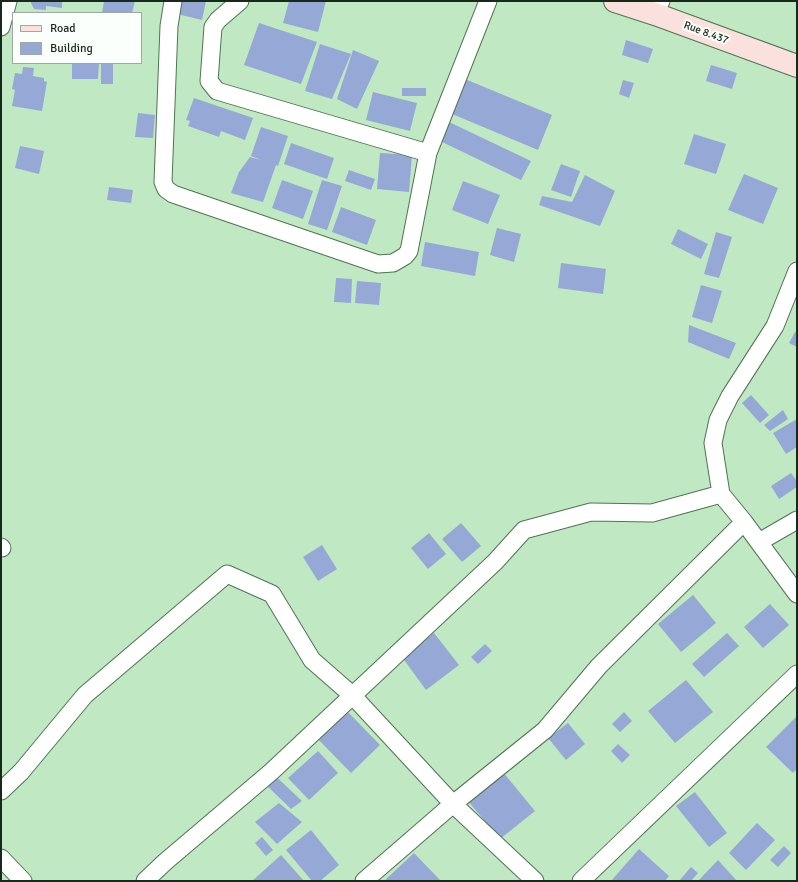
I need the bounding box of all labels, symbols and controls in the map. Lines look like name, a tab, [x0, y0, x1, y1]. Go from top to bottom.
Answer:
legend	[12, 12, 142, 64]
street label: Rue 8.437	[682, 19, 730, 47]
text: Road	[50, 21, 76, 36]
text: Building	[50, 41, 93, 56]

